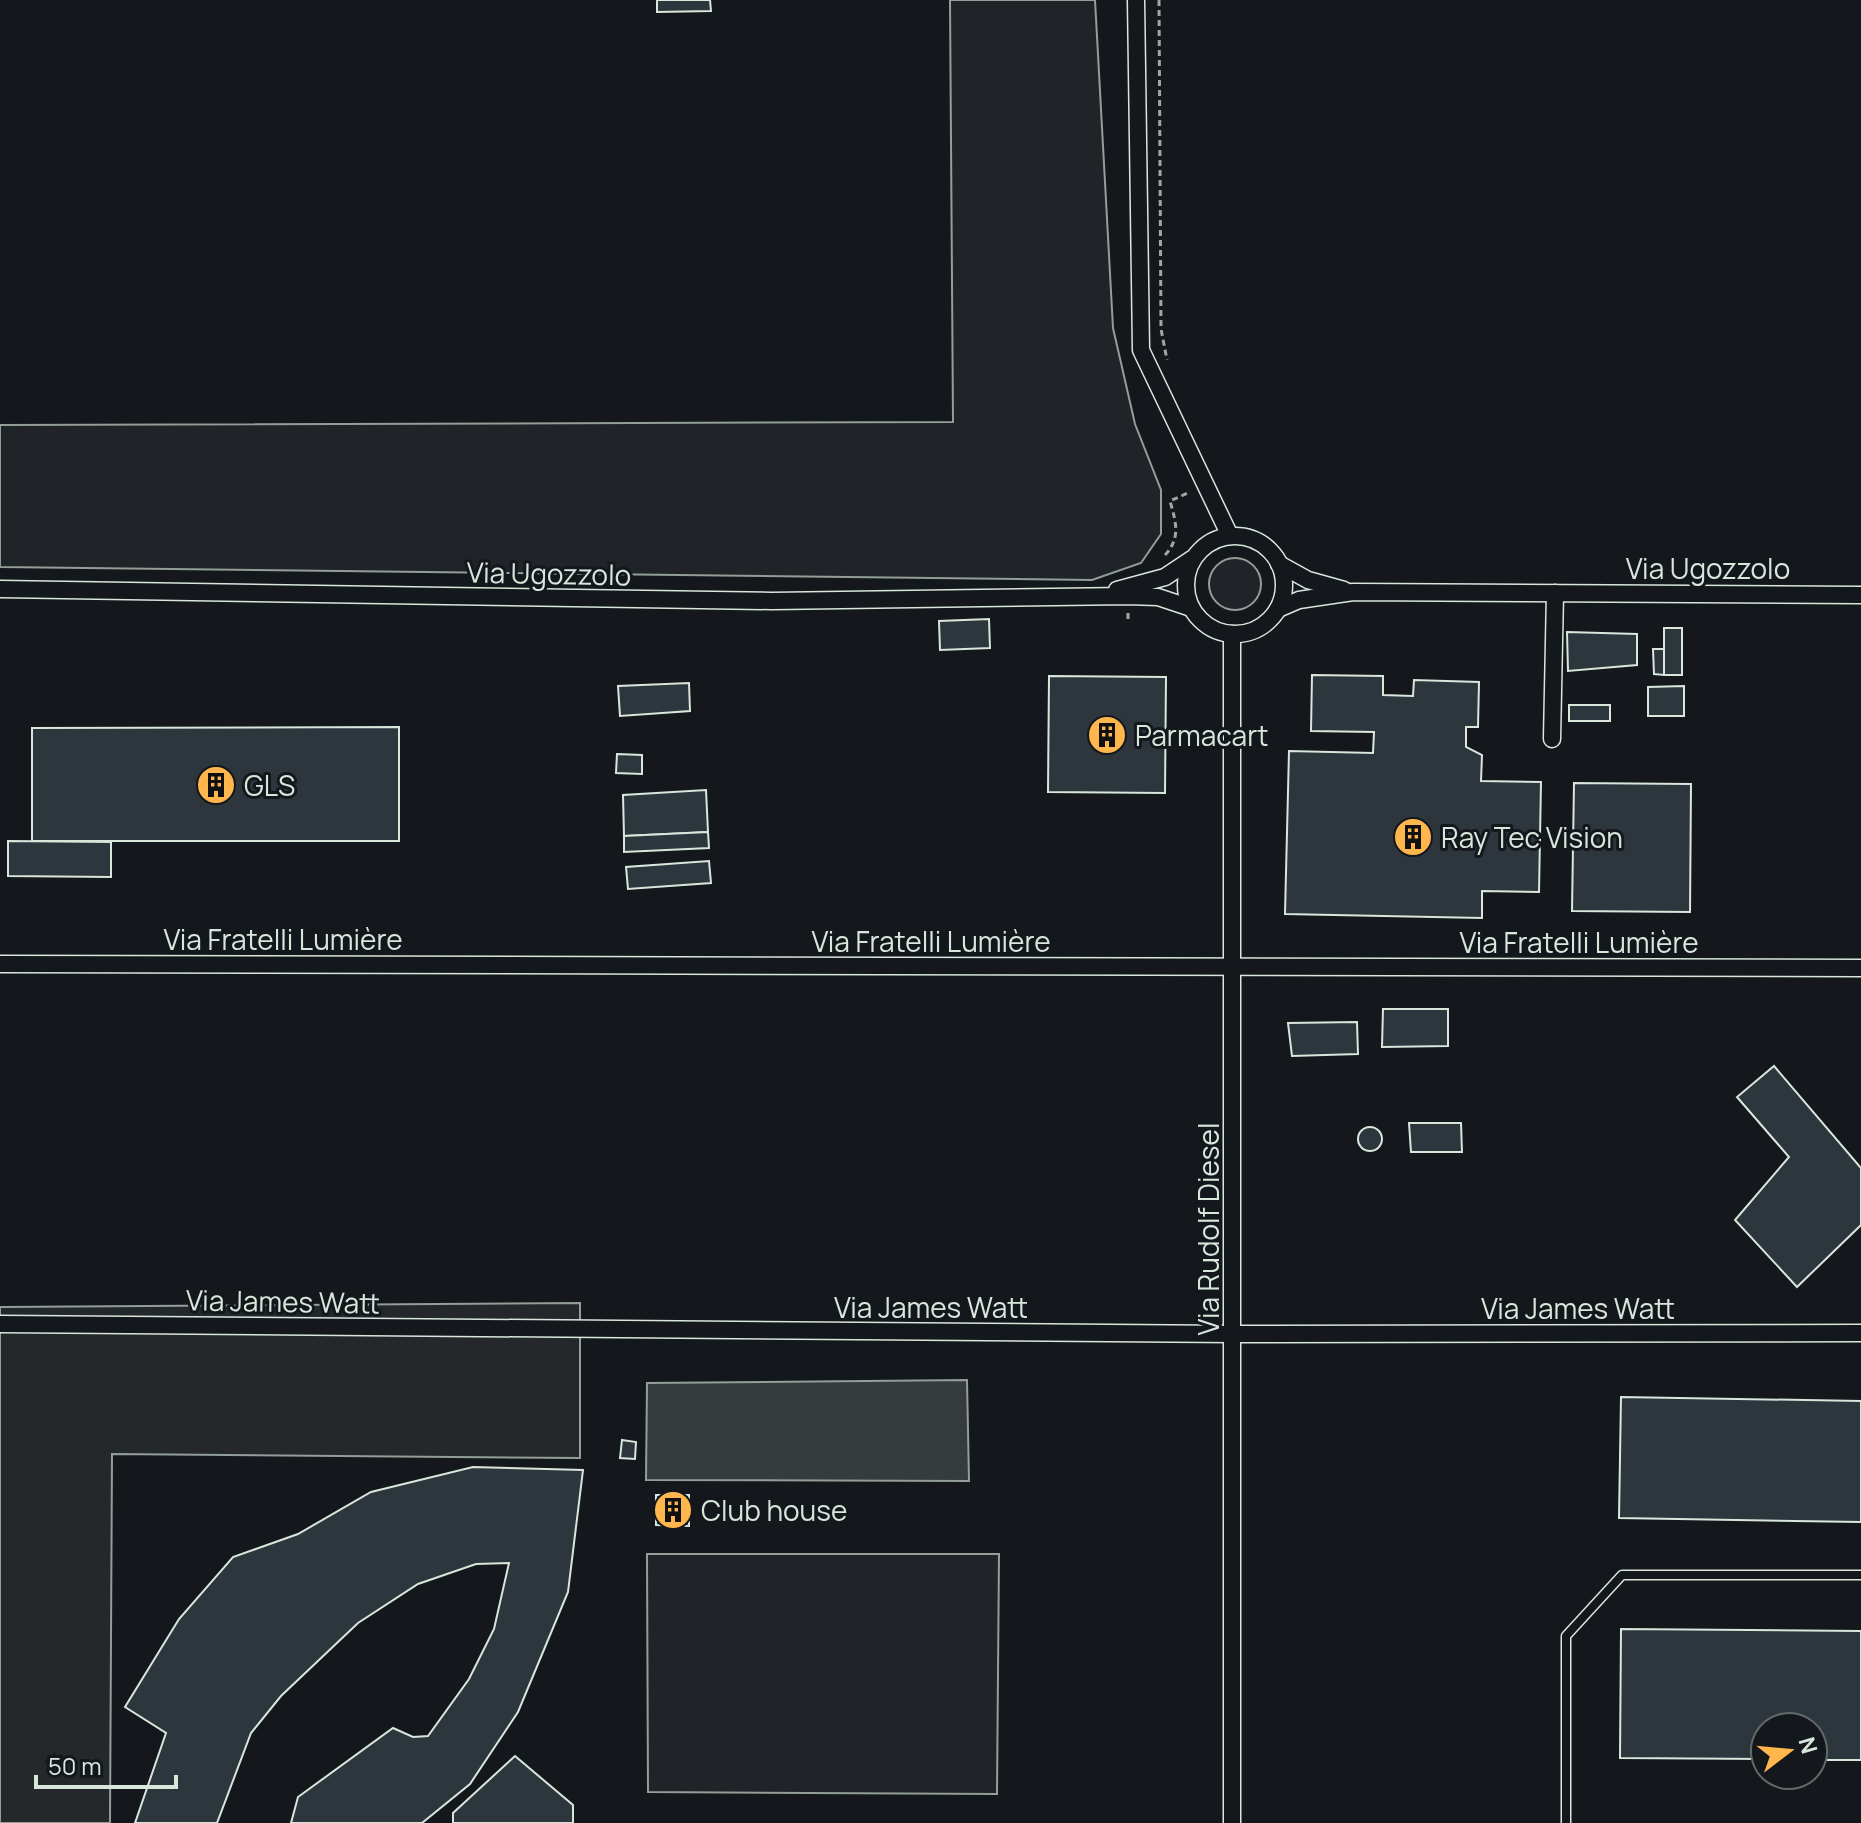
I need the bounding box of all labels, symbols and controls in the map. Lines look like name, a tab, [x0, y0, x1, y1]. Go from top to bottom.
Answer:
street label: Via Ugozzolo	[1626, 549, 1790, 587]
street label: Via Ugozzolo	[466, 553, 632, 593]
building icon: Parmacart	[1086, 714, 1128, 756]
place label: Parmacart	[1135, 716, 1268, 754]
building icon: GLS	[195, 764, 237, 806]
place label: GLS	[244, 766, 295, 804]
building icon: Ray Tec Vision	[1392, 816, 1434, 858]
place label: Ray Tec Vision	[1441, 818, 1623, 856]
street label: Via Fratelli Lumière	[163, 920, 403, 958]
street label: Via Fratelli Lumière	[811, 922, 1051, 960]
street label: Via Fratelli Lumière	[1459, 923, 1699, 961]
street label: Via Rudolf Diesel	[1189, 1123, 1227, 1335]
street label: Via James Watt	[186, 1280, 380, 1322]
street label: Via James Watt	[834, 1288, 1028, 1326]
street label: Via James Watt	[1481, 1289, 1675, 1327]
building icon: Club house	[652, 1489, 694, 1531]
place label: Club house	[701, 1491, 847, 1529]
north arrow	[1749, 1711, 1829, 1791]
text: N	[1792, 1734, 1825, 1757]
scale bar	[36, 1739, 176, 1789]
text: 50 m	[48, 1749, 102, 1782]

